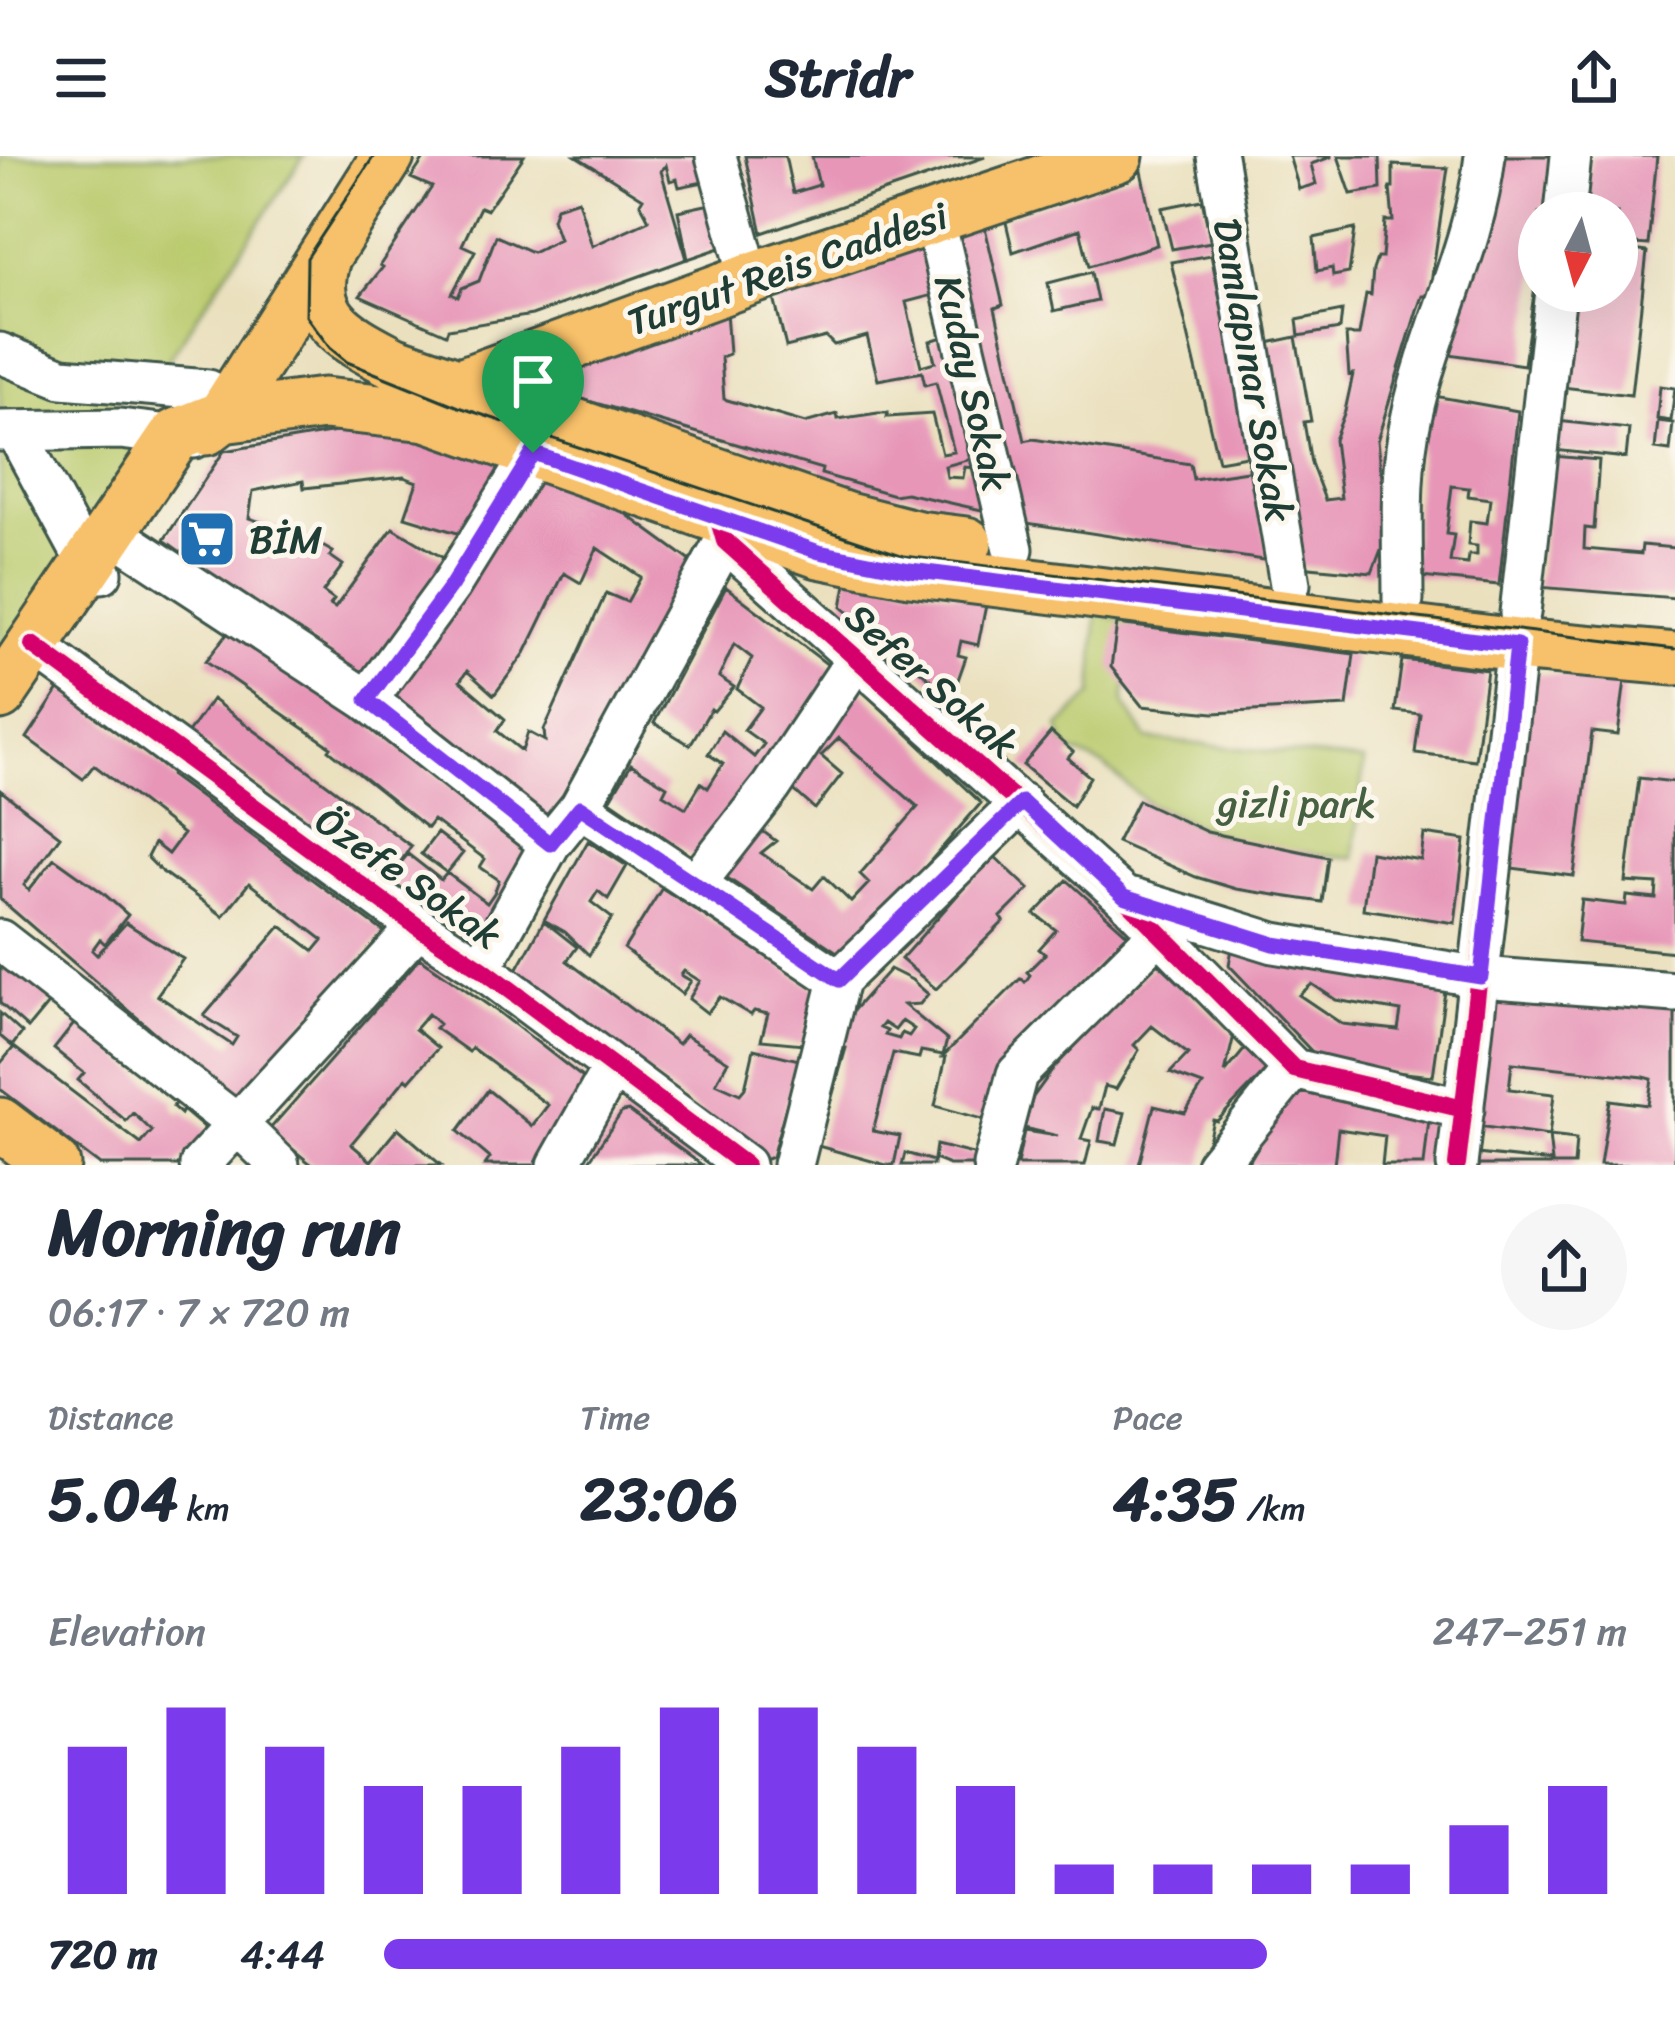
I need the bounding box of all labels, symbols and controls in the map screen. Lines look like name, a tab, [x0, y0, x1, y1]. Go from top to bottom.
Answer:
text: Stridr	[765, 30, 910, 126]
icon: menu	[48, 45, 114, 111]
icon: share	[1561, 45, 1627, 111]
street label: Turgut Reis Caddesi	[617, 181, 958, 356]
north arrow	[1518, 192, 1638, 312]
map controls	[1518, 192, 1638, 312]
street label: Damlapınar Sokak	[1193, 213, 1314, 527]
street label: Kuday Sokak	[914, 268, 1031, 498]
pin	[482, 330, 584, 453]
icon: arrive	[500, 348, 566, 414]
place label: BİM	[249, 505, 322, 574]
supermarket icon: BİM	[176, 508, 238, 570]
street label: Sefer Sokak	[829, 585, 1035, 776]
park label: gizli park	[1215, 769, 1376, 838]
street label: Özefe Sokak	[301, 787, 517, 968]
text: Morning run	[48, 1174, 401, 1291]
button: share	[1501, 1204, 1627, 1330]
text: 06:17 · 7 × 720 m	[48, 1278, 350, 1347]
text: Distance	[48, 1389, 173, 1447]
text: Time	[580, 1389, 650, 1447]
text: Pace	[1113, 1389, 1183, 1447]
text: 5.04	[48, 1447, 178, 1553]
text: 23:06	[580, 1447, 738, 1553]
text: 4:35	[1113, 1447, 1238, 1553]
text: km	[178, 1480, 230, 1538]
text: /km	[1238, 1480, 1306, 1538]
text: Elevation	[48, 1597, 206, 1666]
text: 247–251 m	[1433, 1597, 1627, 1666]
text: 720 m	[48, 1920, 158, 1989]
text: 4:44	[240, 1920, 325, 1989]

